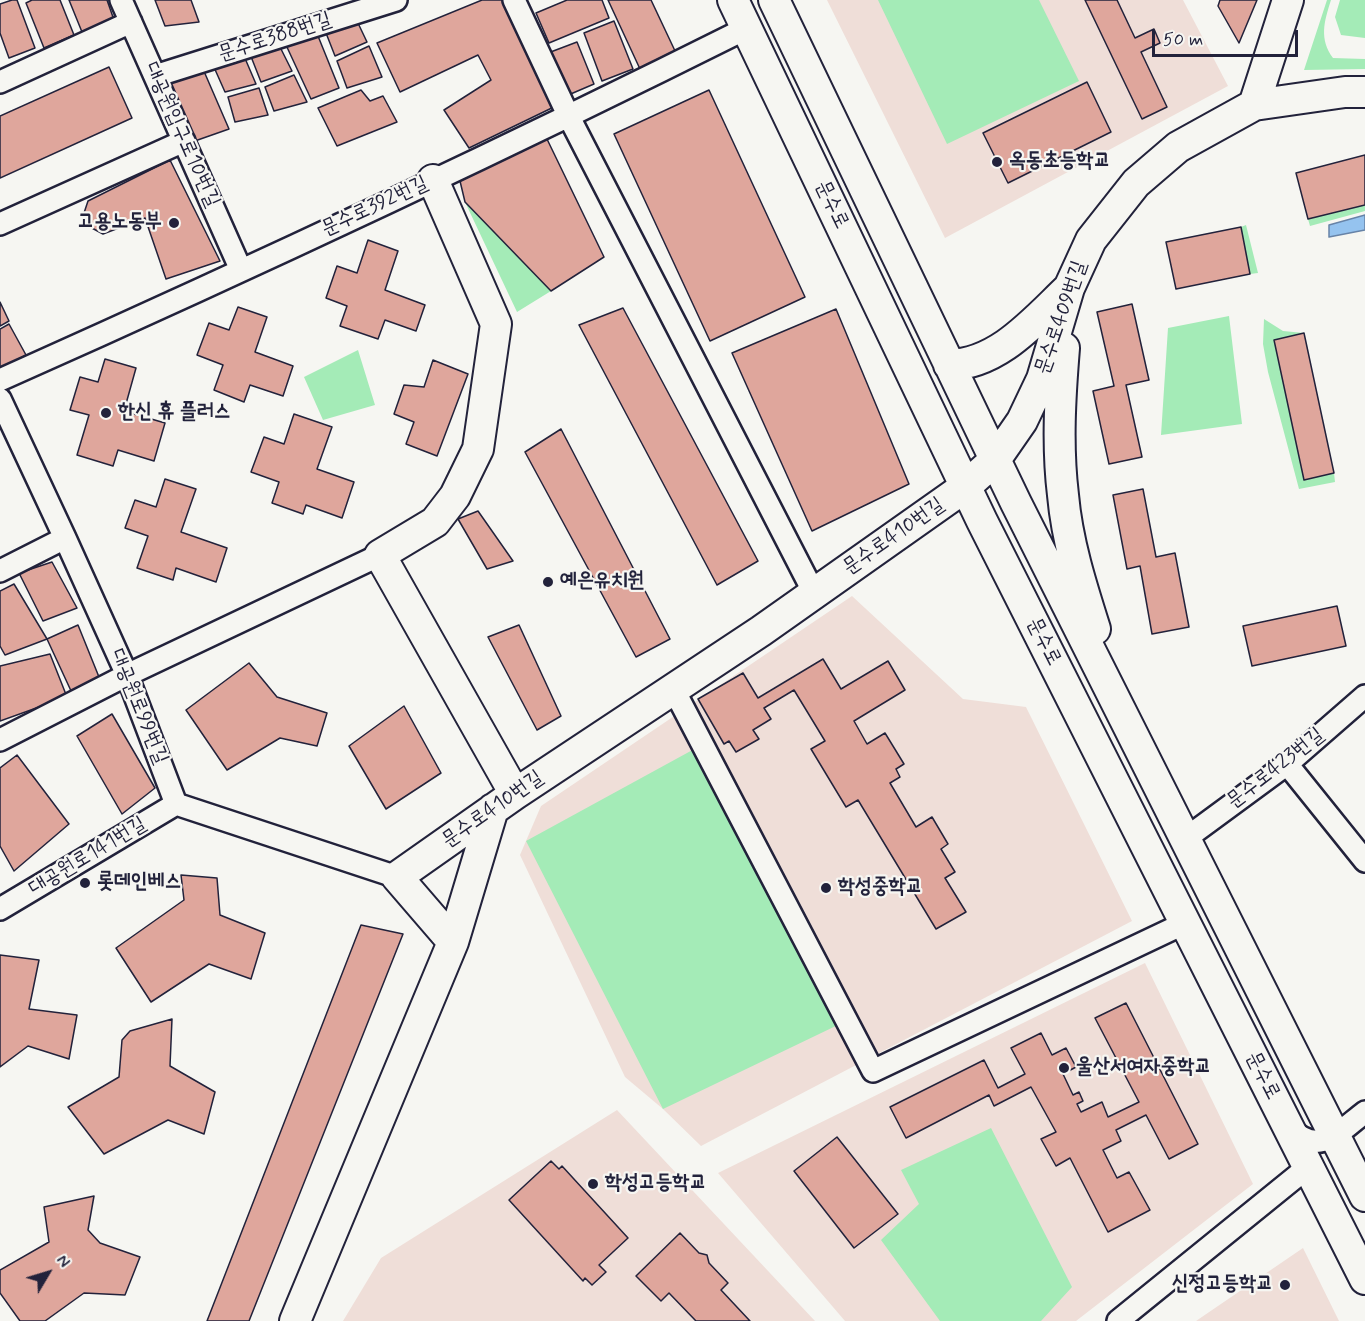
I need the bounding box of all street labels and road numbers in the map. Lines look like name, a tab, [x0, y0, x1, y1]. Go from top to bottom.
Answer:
street label: 문수로388번길	[215, 8, 335, 68]
street label: 대공원입구로10번길	[138, 58, 224, 212]
street label: 문수로392번길	[318, 171, 432, 243]
street label: 문수로	[809, 177, 853, 233]
street label: 문수로409번길	[1031, 258, 1093, 378]
street label: 문수로410번길	[839, 493, 949, 581]
street label: 문수로	[1020, 614, 1066, 670]
street label: 대공원로99번길	[103, 646, 173, 768]
street label: 문수로423번길	[1222, 723, 1330, 815]
street label: 문수로410번길	[438, 766, 548, 854]
street label: 대공원로141번길	[25, 812, 151, 902]
street label: 문수로	[1239, 1048, 1285, 1104]

